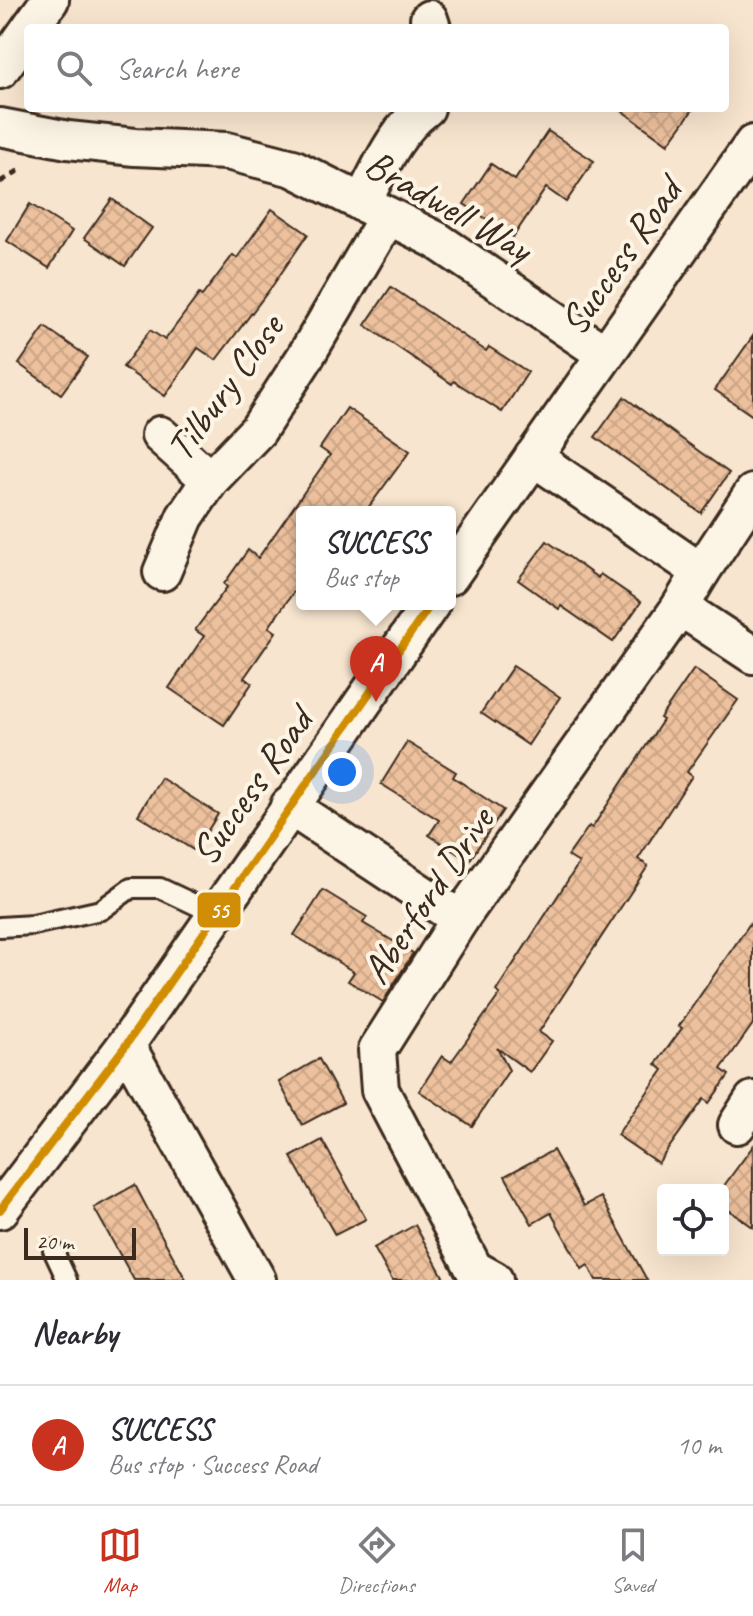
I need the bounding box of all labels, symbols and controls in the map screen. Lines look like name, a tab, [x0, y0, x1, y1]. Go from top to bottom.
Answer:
search box	[24, 24, 729, 112]
icon: search	[52, 46, 96, 90]
text: Search here	[116, 49, 238, 87]
street label: Bradwell Way	[356, 138, 544, 275]
street label: Success Road	[549, 163, 697, 345]
street label: Tilbury Close	[155, 302, 296, 471]
popup	[296, 506, 456, 610]
text: SUCCESS	[324, 523, 428, 561]
text: Bus stop	[324, 561, 399, 594]
pin: A	[350, 636, 402, 702]
street label: Success Road	[180, 693, 328, 875]
your location	[322, 752, 362, 792]
street label: Aberford Drive	[351, 795, 507, 993]
line badge: 55	[196, 891, 242, 929]
text: 55	[209, 897, 231, 925]
map controls	[657, 1184, 729, 1256]
button: locate	[657, 1184, 729, 1256]
scale bar	[24, 1224, 136, 1260]
text: 20 m	[36, 1228, 73, 1256]
text: Nearby	[32, 1311, 118, 1354]
text: SUCCESS	[108, 1410, 212, 1448]
text: A	[51, 1429, 65, 1462]
text: 10 m	[677, 1429, 721, 1462]
text: Bus stop · Success Road	[108, 1448, 317, 1481]
tab: Map	[98, 1523, 142, 1599]
tab: Directions	[338, 1523, 415, 1599]
tab: Saved	[611, 1523, 655, 1599]

